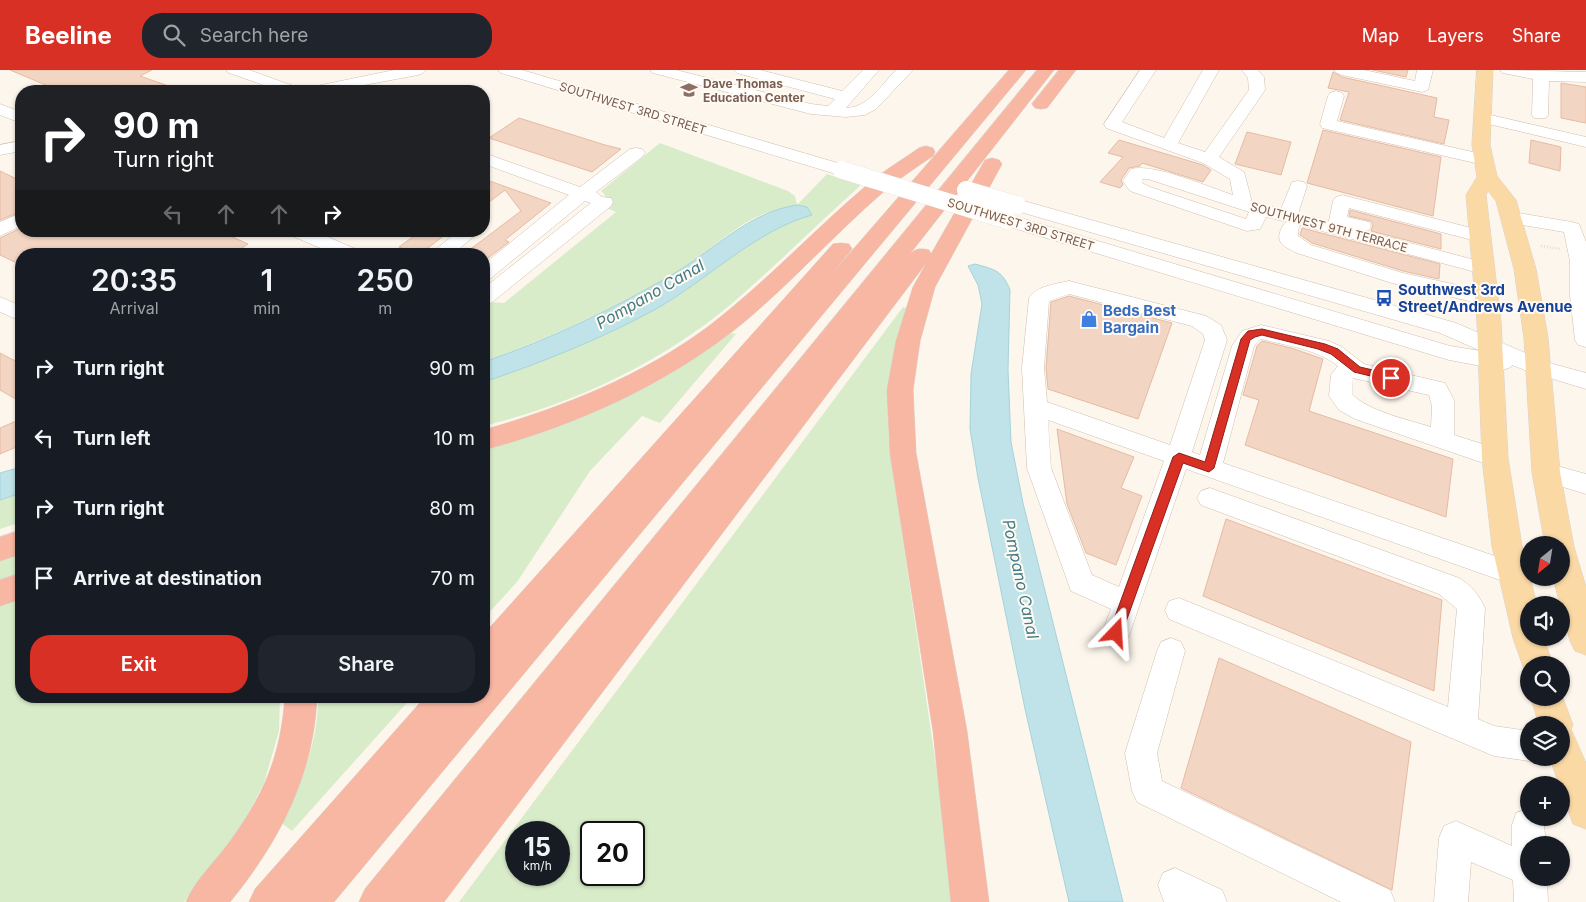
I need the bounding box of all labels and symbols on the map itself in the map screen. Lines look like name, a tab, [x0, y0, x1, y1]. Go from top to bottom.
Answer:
place label: Dave Thomas Education Center	[703, 76, 805, 105]
street label: SOUTHWEST 3RD STREET	[558, 78, 709, 138]
school or university icon: Dave Thomas Education Center	[679, 80, 699, 100]
street label: SOUTHWEST 3RD STREET	[946, 194, 1097, 254]
street label: SOUTHWEST 9TH TERRACE	[1249, 199, 1409, 255]
water label: Pompano Canal	[592, 255, 708, 333]
place label: Southwest 3rd Street/Andrews Avenue	[1398, 280, 1573, 316]
bus stop icon: Southwest 3rd Street/Andrews Avenue	[1374, 288, 1394, 308]
place label: Beds Best Bargain	[1103, 301, 1177, 337]
shop icon: Beds Best Bargain	[1079, 309, 1099, 329]
pin	[1370, 357, 1412, 399]
water label: Pompano Canal	[999, 517, 1043, 641]
north arrow	[1520, 536, 1570, 586]
position arrow	[1089, 606, 1141, 658]
speed limit sign: 20	[580, 821, 645, 886]

